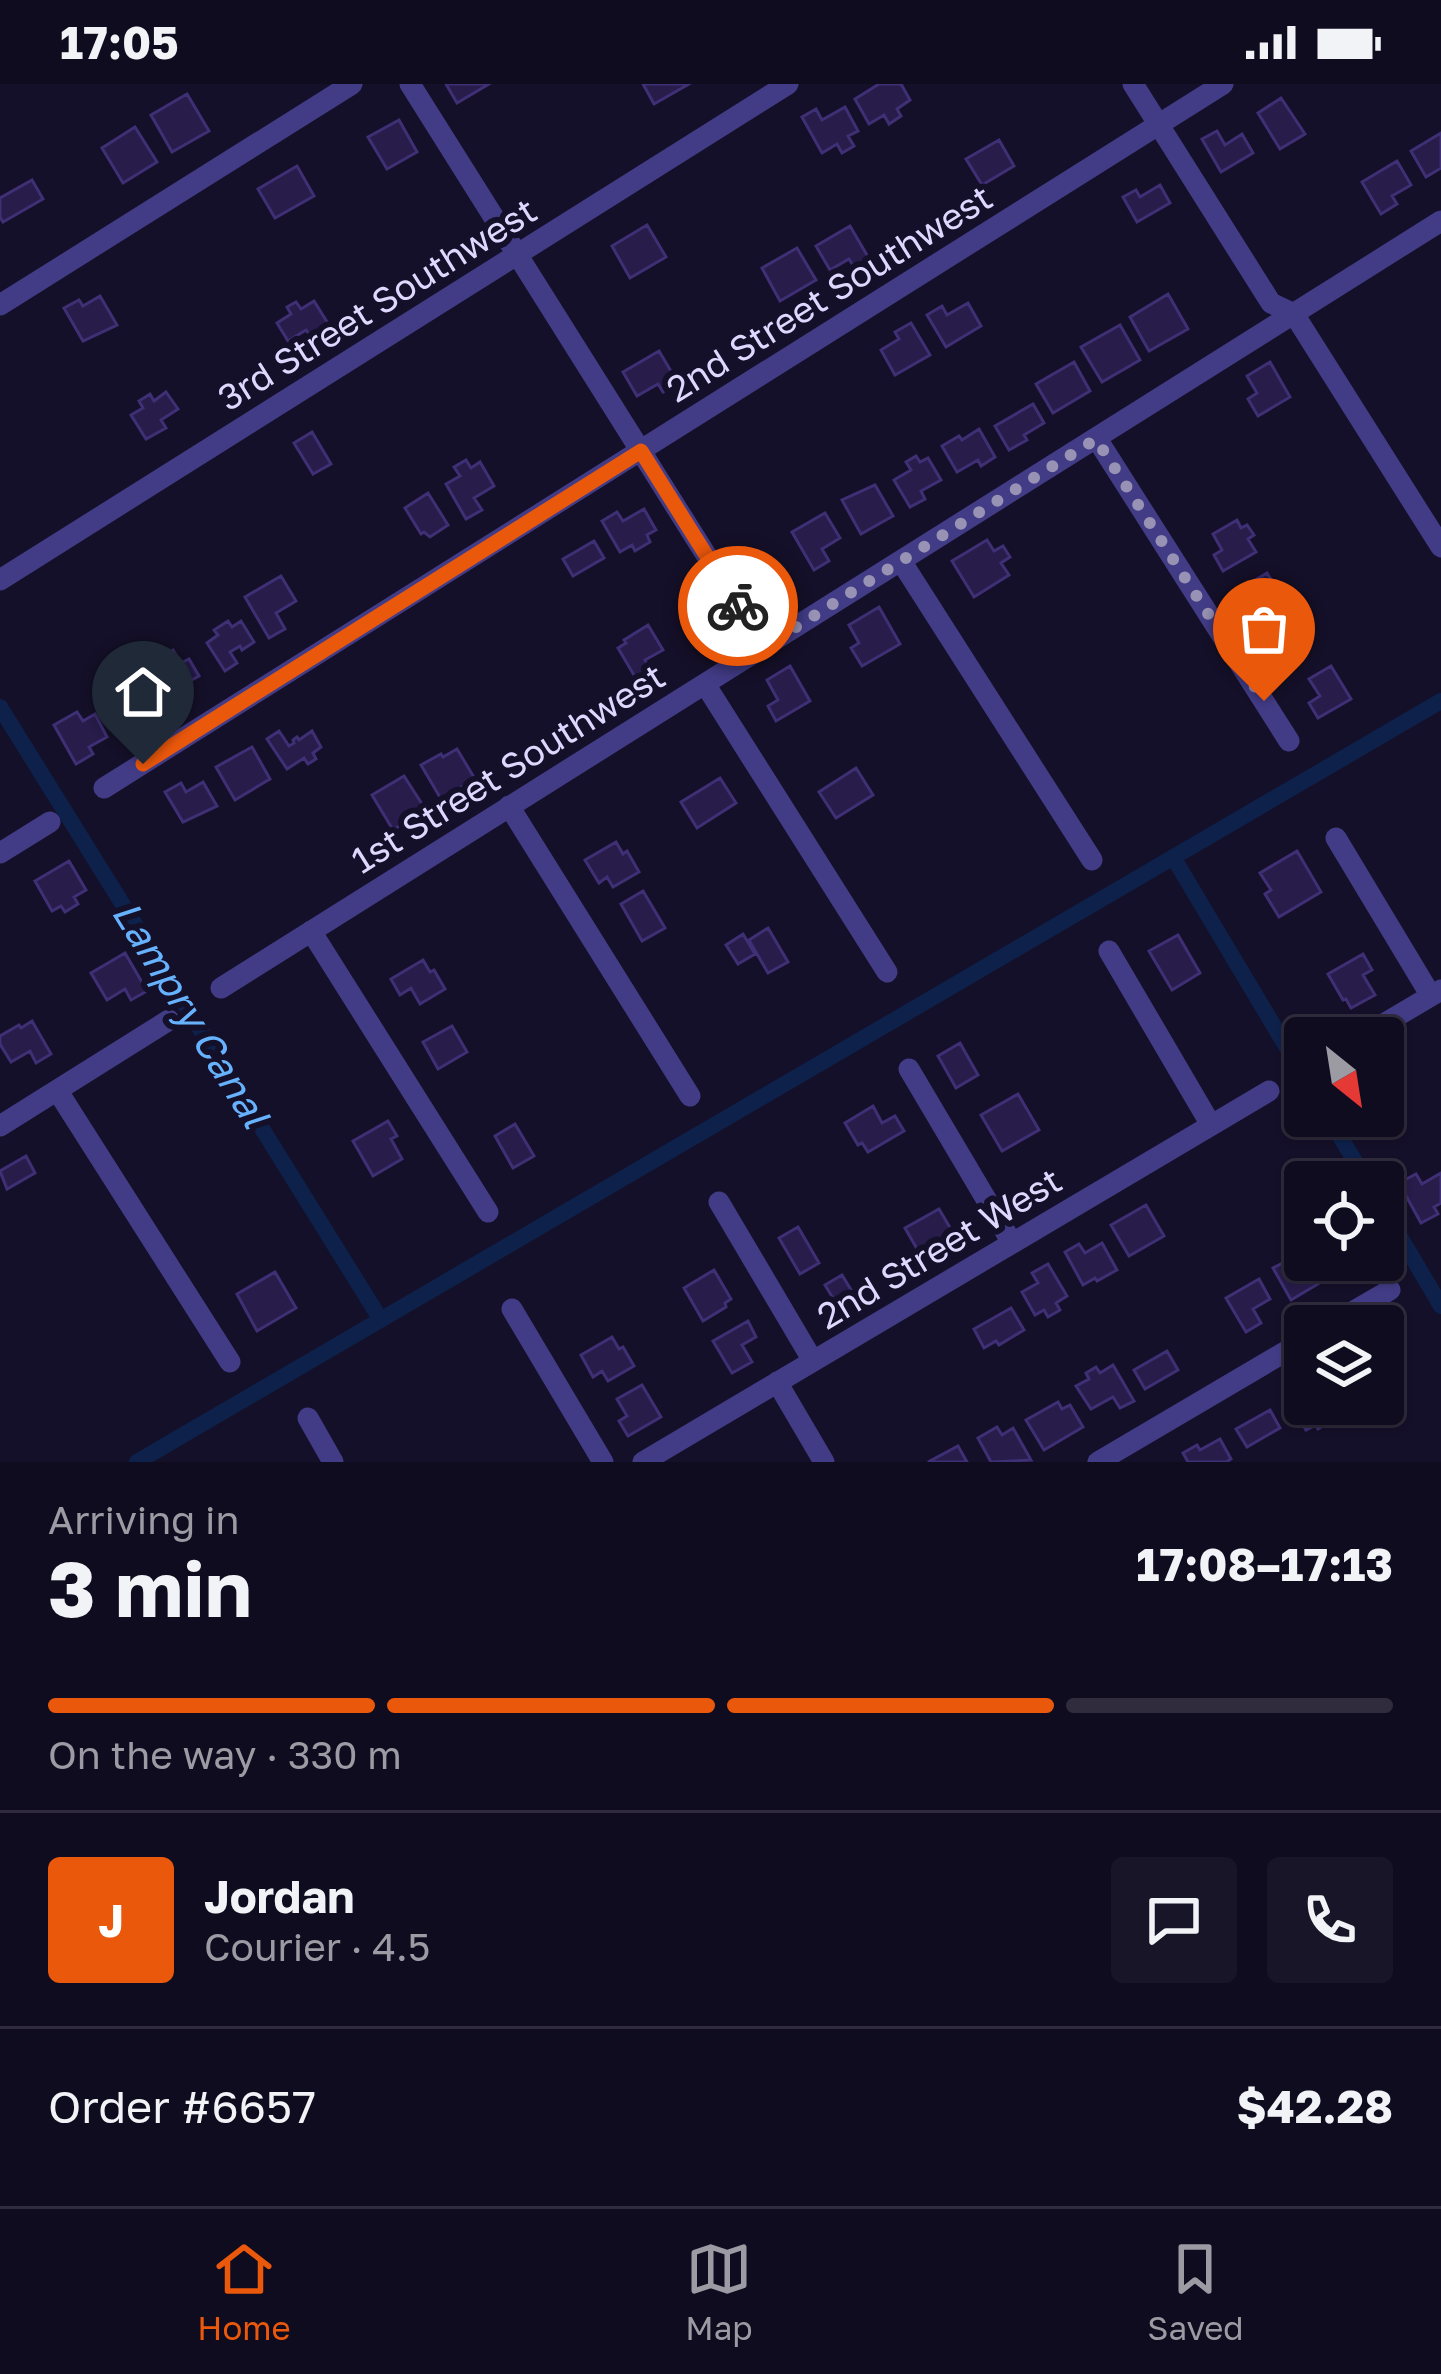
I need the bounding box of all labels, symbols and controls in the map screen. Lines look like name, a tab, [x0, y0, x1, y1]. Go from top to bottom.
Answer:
text: 17:05	[60, 15, 179, 69]
street label: 2nd Street Southwest	[658, 175, 999, 410]
street label: 3rd Street Southwest	[210, 188, 544, 419]
courier	[678, 546, 798, 666]
icon: bike	[705, 573, 771, 639]
pin	[1213, 578, 1315, 701]
icon: bag	[1231, 596, 1297, 662]
pin	[92, 641, 194, 764]
street label: 1st Street Southwest	[343, 654, 672, 882]
icon: home	[110, 659, 176, 725]
water label: Lampry Canal	[103, 892, 281, 1137]
north arrow	[1284, 1017, 1404, 1137]
map controls	[1284, 1017, 1404, 1425]
street label: 2nd Street West	[809, 1158, 1069, 1337]
button: locate	[1284, 1161, 1404, 1281]
button: layers	[1284, 1305, 1404, 1425]
text: Arriving in	[48, 1496, 239, 1543]
text: 17:08–17:13	[1136, 1537, 1393, 1591]
text: 3 min	[48, 1541, 252, 1634]
text: On the way · 330 m	[48, 1731, 402, 1778]
button: chat	[1111, 1857, 1237, 1983]
button: phone	[1267, 1857, 1393, 1983]
text: Jordan	[204, 1869, 355, 1923]
text: J	[98, 1893, 124, 1947]
text: Courier · 4.5	[204, 1923, 430, 1970]
text: Order #6657	[48, 2079, 316, 2133]
text: $42.28	[1237, 2079, 1393, 2133]
tab: Home	[197, 2236, 291, 2347]
tab: Map	[685, 2236, 753, 2347]
tab: Saved	[1147, 2236, 1244, 2347]

